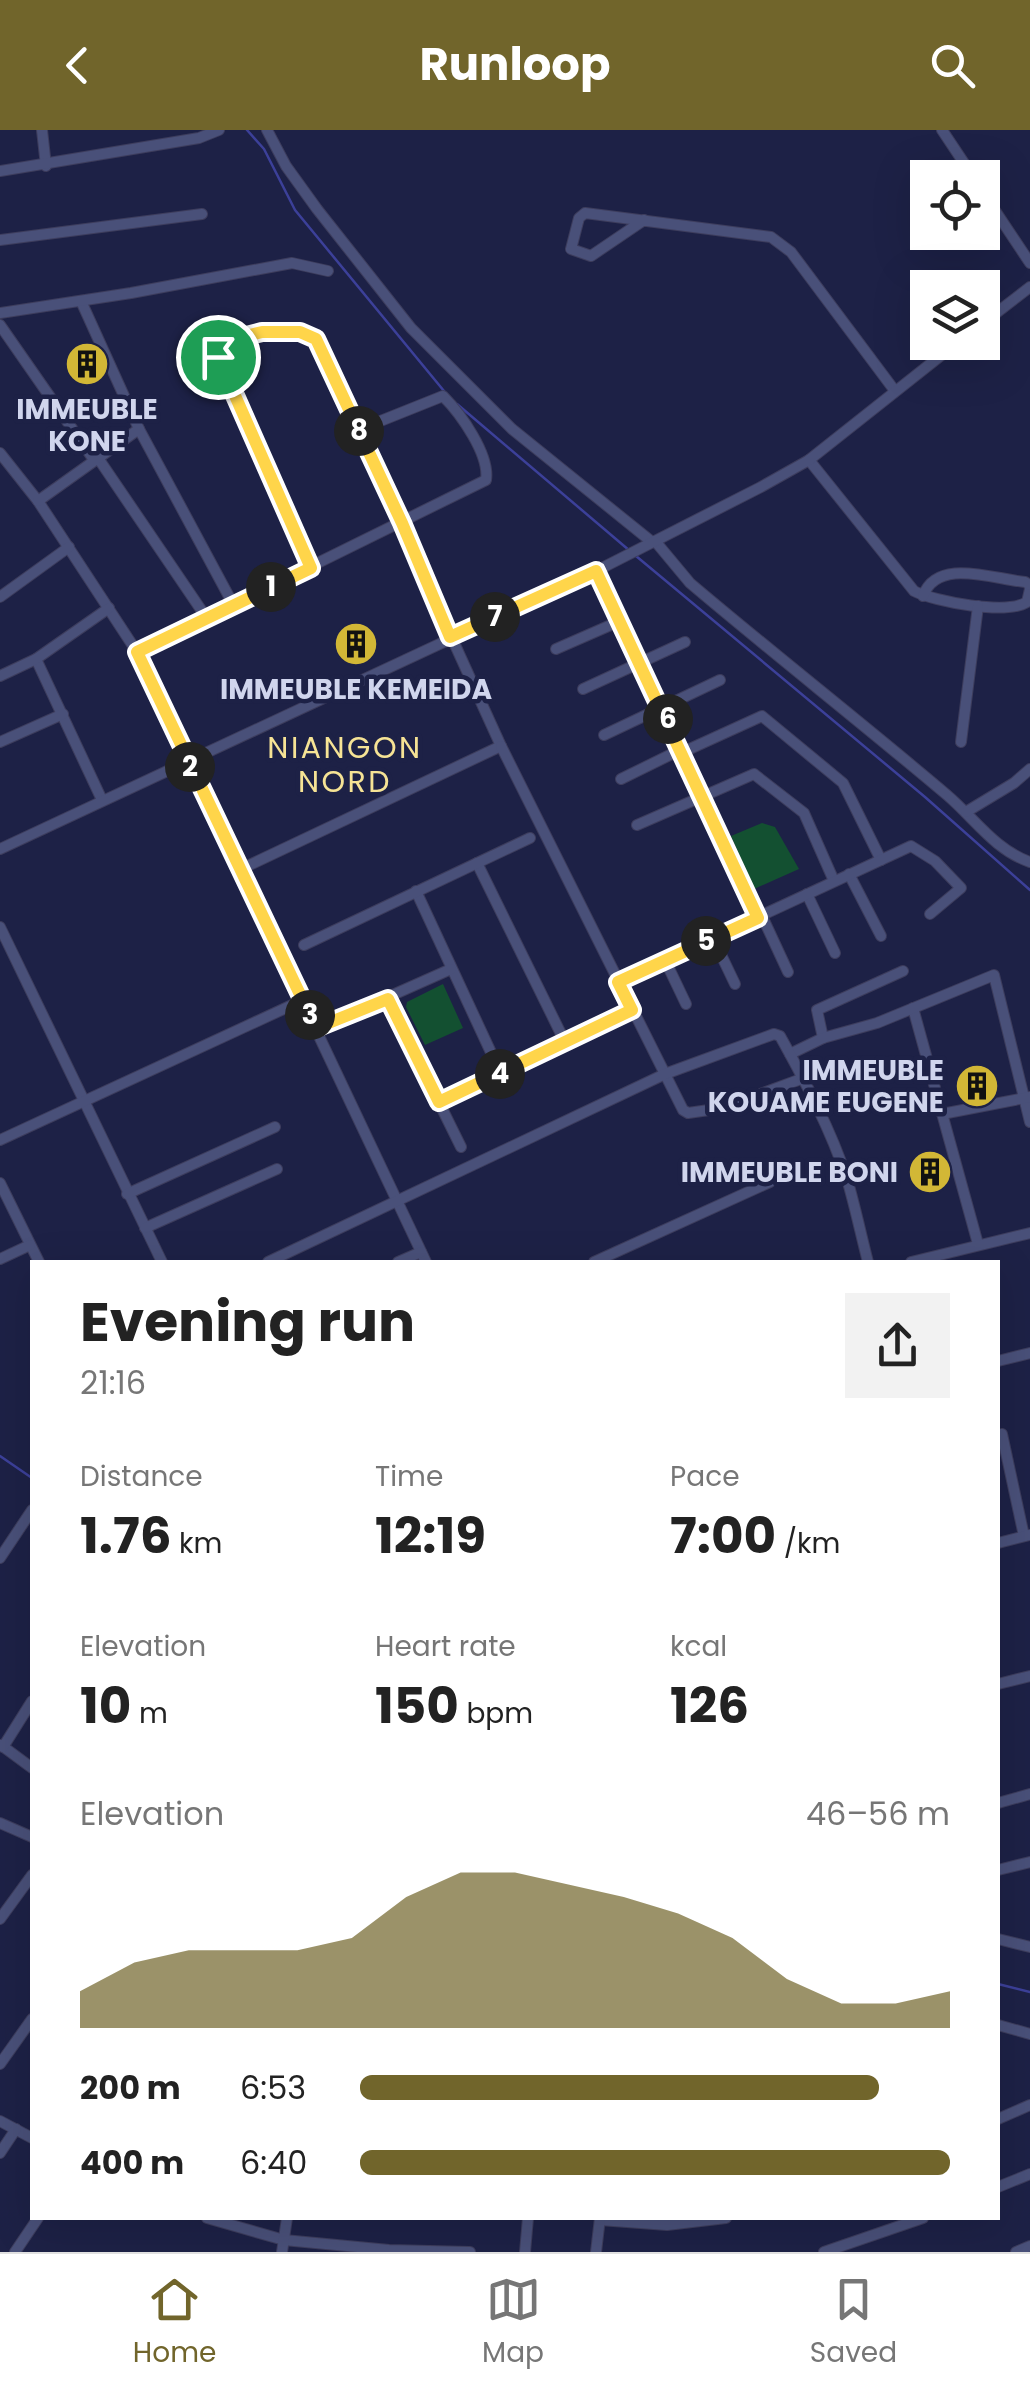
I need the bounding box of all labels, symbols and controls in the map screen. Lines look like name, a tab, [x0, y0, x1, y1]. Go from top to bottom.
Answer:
text: Runloop	[419, 33, 611, 96]
icon: back	[50, 38, 105, 93]
icon: search	[925, 38, 980, 93]
map controls	[910, 160, 1000, 360]
button: locate	[910, 160, 1000, 250]
button: layers	[910, 270, 1000, 360]
pin	[176, 315, 261, 400]
icon: arrive	[191, 330, 246, 385]
building icon: IMMEUBLE KONE	[64, 341, 110, 387]
place label: IMMEUBLE KONE	[16, 390, 158, 461]
pin: 8	[334, 406, 384, 456]
text: 8	[350, 411, 368, 450]
pin: 1	[246, 562, 296, 612]
text: 1	[266, 567, 276, 606]
pin: 7	[470, 592, 520, 642]
text: 7	[488, 597, 502, 636]
building icon: IMMEUBLE KEMEIDA	[333, 621, 379, 667]
place label: IMMEUBLE KEMEIDA	[220, 670, 492, 709]
pin: 6	[643, 694, 693, 744]
text: 6	[659, 699, 677, 738]
district label: NIANGON NORD	[267, 726, 423, 803]
pin: 2	[165, 742, 215, 792]
text: 2	[182, 747, 198, 786]
pin: 5	[681, 916, 731, 966]
text: 5	[697, 921, 715, 960]
pin: 3	[285, 990, 335, 1040]
text: 3	[302, 995, 318, 1034]
pin: 4	[475, 1049, 525, 1099]
place label: IMMEUBLE KOUAME EUGENE	[708, 1051, 944, 1122]
text: 4	[491, 1054, 509, 1093]
building icon: IMMEUBLE KOUAME EUGENE	[954, 1063, 1000, 1109]
building icon: IMMEUBLE BONI	[907, 1149, 953, 1195]
place label: IMMEUBLE BONI	[681, 1153, 898, 1192]
text: Evening run	[80, 1283, 415, 1360]
button: share	[845, 1293, 950, 1398]
text: 21:16	[80, 1360, 146, 1405]
text: Distance	[80, 1457, 203, 1496]
text: Time	[375, 1457, 443, 1496]
text: Pace	[670, 1457, 740, 1496]
text: 1.76	[80, 1500, 172, 1571]
text: 12:19	[375, 1500, 486, 1571]
text: 7:00	[670, 1500, 776, 1571]
text: km	[172, 1524, 222, 1563]
text: /km	[776, 1524, 840, 1563]
text: Elevation	[80, 1627, 206, 1666]
text: Heart rate	[375, 1627, 516, 1666]
text: kcal	[670, 1627, 727, 1666]
text: 10	[80, 1670, 131, 1741]
text: 150	[375, 1670, 459, 1741]
text: 126	[670, 1670, 749, 1741]
text: m	[131, 1694, 168, 1733]
text: bpm	[459, 1694, 533, 1733]
text: Elevation	[80, 1791, 224, 1836]
text: 46–56 m	[806, 1791, 950, 1836]
text: 200 m	[80, 2065, 181, 2110]
text: 6:53	[240, 2065, 306, 2110]
text: 400 m	[80, 2140, 184, 2185]
text: 6:40	[240, 2140, 307, 2185]
tab: Home	[133, 2272, 216, 2374]
tab: Map	[482, 2272, 544, 2374]
tab: Saved	[810, 2272, 897, 2374]

